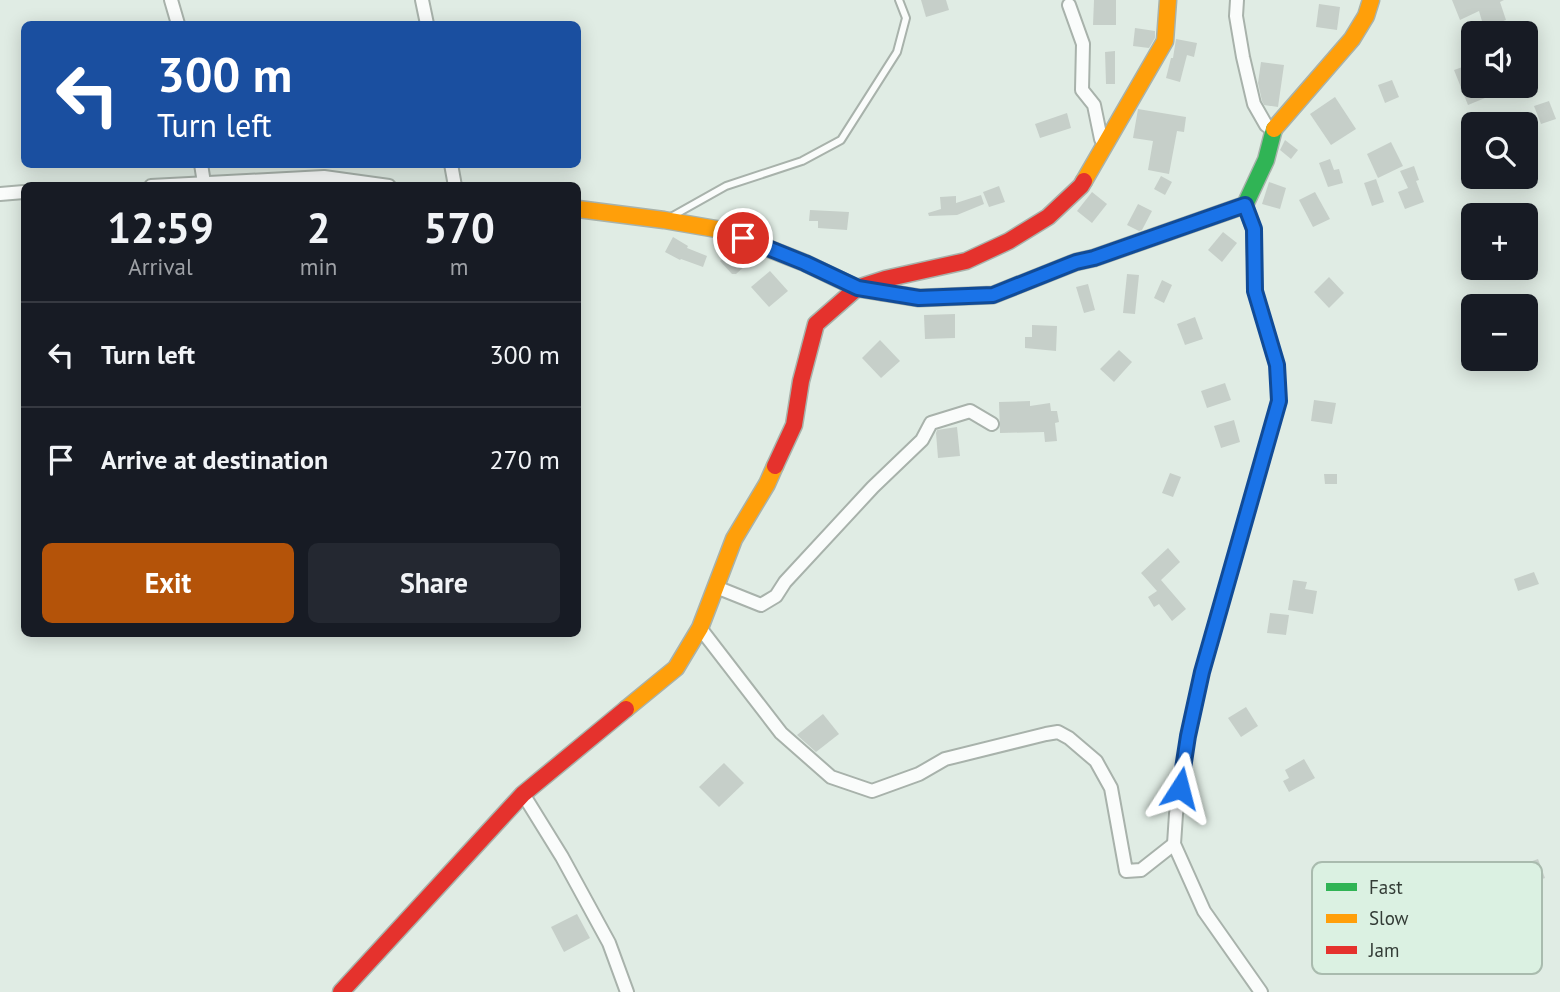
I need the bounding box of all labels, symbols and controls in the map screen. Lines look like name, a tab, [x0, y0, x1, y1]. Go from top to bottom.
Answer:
map controls	[1461, 21, 1538, 371]
button: sound	[1461, 21, 1538, 98]
text: 300 m	[157, 42, 292, 106]
icon: left	[42, 49, 133, 140]
text: Turn left	[157, 104, 272, 146]
button: search	[1461, 112, 1538, 189]
text: 12:59	[107, 200, 214, 255]
text: 2	[307, 200, 330, 255]
text: 570	[423, 200, 495, 255]
button: +	[1461, 203, 1538, 280]
pin	[713, 208, 773, 268]
icon: arrive	[724, 219, 762, 257]
text: Arrival	[128, 252, 193, 281]
text: min	[300, 252, 337, 281]
text: m	[450, 252, 468, 281]
button: −	[1461, 294, 1538, 371]
icon: left	[42, 336, 80, 374]
text: Turn left	[101, 338, 195, 371]
text: 300 m	[489, 338, 560, 371]
icon: arrive	[42, 441, 80, 479]
text: Arrive at destination	[101, 443, 328, 476]
text: 270 m	[489, 443, 560, 476]
button: Exit	[42, 543, 294, 623]
button: Share	[308, 543, 560, 623]
position arrow	[1143, 751, 1217, 825]
legend	[1312, 862, 1542, 974]
text: Fast	[1369, 875, 1403, 899]
text: Slow	[1369, 906, 1409, 930]
text: Jam	[1368, 938, 1399, 962]

